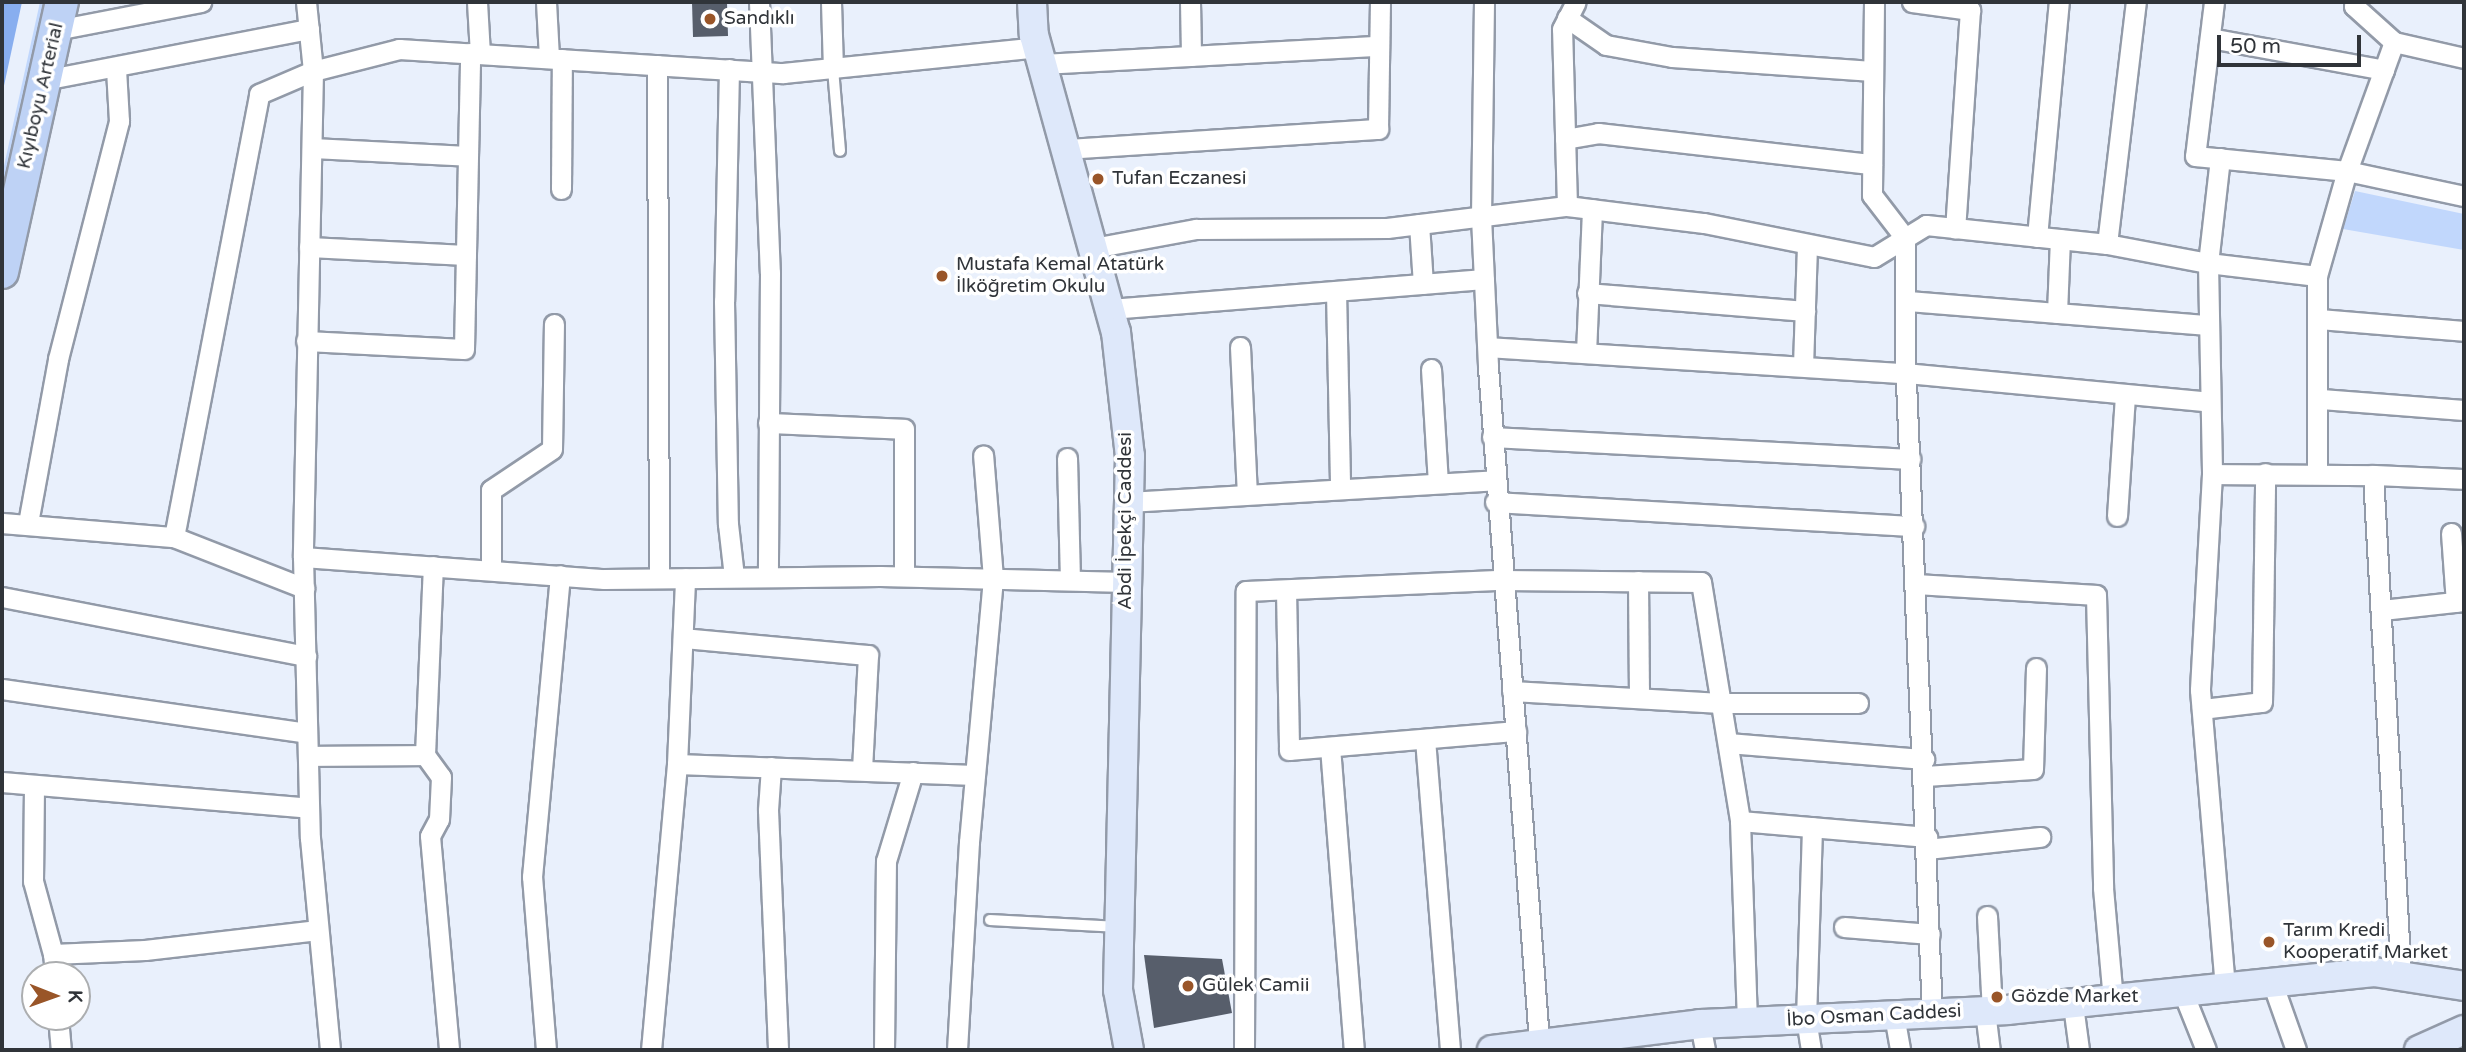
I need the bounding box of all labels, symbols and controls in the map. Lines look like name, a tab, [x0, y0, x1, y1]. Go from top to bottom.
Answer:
place label: Sandıklı	[724, 8, 794, 30]
marker: Sandıklı	[702, 11, 718, 27]
street label: Kıyıboyu Arterial	[13, 21, 69, 171]
scale bar	[2221, 21, 2364, 65]
text: 50 m	[2230, 34, 2281, 59]
place label: Tufan Eczanesi	[1112, 168, 1246, 190]
marker: Tufan Eczanesi	[1090, 171, 1106, 187]
place label: Mustafa Kemal Atatürk İlköğretim Okulu	[956, 254, 1164, 298]
marker: Mustafa Kemal Atatürk İlköğretim Okulu	[934, 268, 950, 284]
street label: Abdi İpekçi Caddesi	[1115, 432, 1137, 610]
place label: Tarım Kredi Kooperatif Market	[2283, 920, 2448, 964]
marker: Tarım Kredi Kooperatif Market	[2261, 934, 2277, 950]
north arrow	[21, 961, 91, 1031]
place label: Gülek Camii	[1202, 975, 1310, 997]
marker: Gülek Camii	[1180, 978, 1196, 994]
place label: Gözde Market	[2011, 986, 2139, 1008]
marker: Gözde Market	[1989, 989, 2005, 1005]
text: K	[64, 990, 86, 1003]
street label: İbo Osman Caddesi	[1786, 1000, 1962, 1032]

